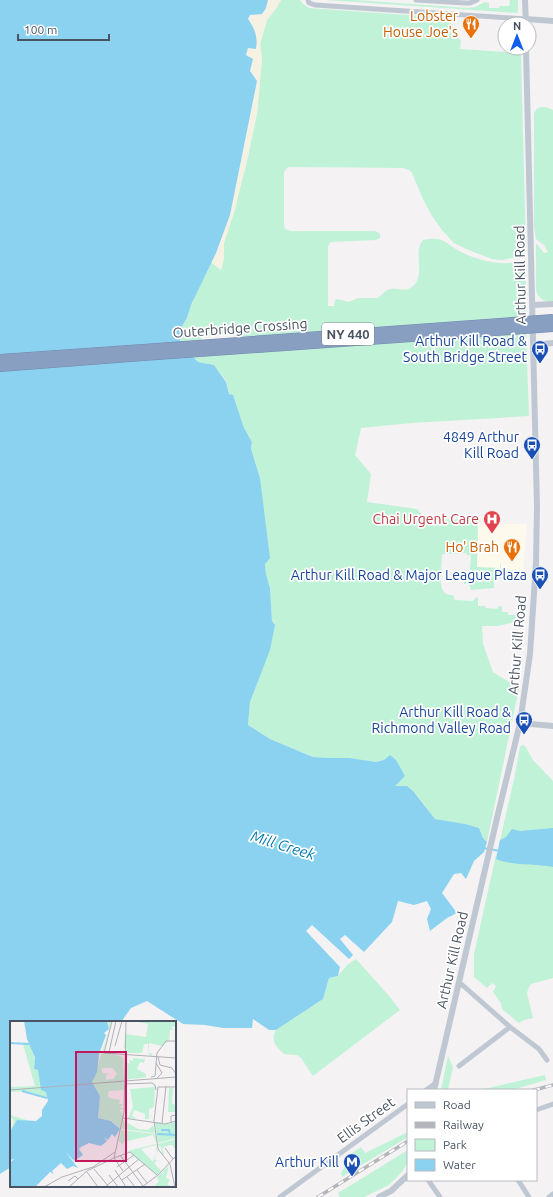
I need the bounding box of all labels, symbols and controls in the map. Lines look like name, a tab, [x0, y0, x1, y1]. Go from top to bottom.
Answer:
place label: Lobster House Joe's	[383, 8, 459, 40]
restaurant icon: Lobster House Joe's	[461, 14, 481, 39]
scale bar	[18, 16, 109, 42]
north arrow	[497, 16, 537, 56]
text: N	[513, 20, 521, 32]
text: 100 m	[24, 23, 57, 36]
street label: Arthur Kill Road	[511, 225, 529, 325]
street label: Outerbridge Crossing	[172, 315, 308, 341]
road number: NY 440	[322, 323, 374, 345]
place label: Arthur Kill Road & South Bridge Street	[403, 333, 528, 365]
bus stop icon: Arthur Kill Road & South Bridge Street	[530, 339, 550, 364]
place label: 4849 Arthur Kill Road	[443, 429, 520, 461]
bus stop icon: 4849 Arthur Kill Road	[522, 435, 542, 460]
hospital icon: Chai Urgent Care	[482, 509, 502, 534]
place label: Chai Urgent Care	[372, 511, 479, 527]
restaurant icon: Ho' Brah	[502, 537, 522, 562]
place label: Ho' Brah	[445, 539, 499, 555]
bus stop icon: Arthur Kill Road & Major League Plaza	[530, 565, 550, 590]
place label: Arthur Kill Road & Major League Plaza	[291, 567, 527, 583]
street label: Arthur Kill Road	[505, 595, 529, 695]
place label: Arthur Kill Road & Richmond Valley Road	[372, 704, 512, 736]
bus stop icon: Arthur Kill Road & Richmond Valley Road	[514, 710, 534, 735]
water label: Mill Creek	[249, 827, 317, 863]
street label: Arthur Kill Road	[433, 910, 471, 1010]
inset map	[10, 1021, 176, 1187]
legend	[407, 1089, 537, 1181]
street label: Ellis Street	[334, 1094, 398, 1146]
text: Road	[443, 1098, 471, 1111]
text: Railway	[443, 1118, 484, 1131]
text: Park	[443, 1138, 467, 1151]
metro station icon: Arthur Kill	[342, 1152, 362, 1177]
place label: Arthur Kill	[275, 1154, 339, 1170]
text: Water	[443, 1158, 476, 1171]

